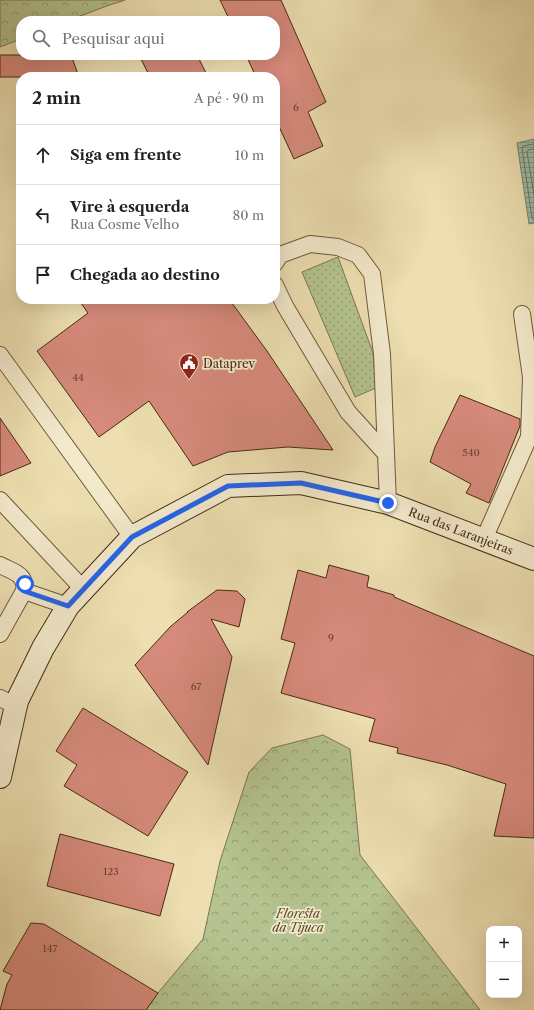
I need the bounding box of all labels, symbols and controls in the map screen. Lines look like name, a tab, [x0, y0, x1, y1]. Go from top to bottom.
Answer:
search box	[16, 16, 280, 60]
icon: search	[30, 27, 52, 49]
text: Pesquisar aqui	[62, 29, 165, 48]
text: 2 min	[32, 88, 81, 108]
text: A pé · 90 m	[194, 90, 264, 106]
house number: 6	[293, 101, 299, 114]
icon: ahead	[32, 144, 54, 166]
text: Siga em frente	[70, 145, 181, 164]
text: 10 m	[235, 147, 264, 163]
text: Vire à esquerda	[70, 197, 189, 216]
icon: left	[32, 204, 54, 226]
text: 80 m	[232, 207, 264, 223]
text: Rua Cosme Velho	[70, 216, 179, 232]
icon: arrive	[32, 264, 54, 286]
text: Chegada ao destino	[70, 265, 220, 284]
public building icon: Dataprev	[178, 352, 200, 380]
place label: Dataprev	[203, 356, 255, 371]
house number: 44	[72, 371, 84, 384]
house number: 540	[462, 446, 480, 459]
route end	[379, 494, 397, 512]
street label: Rua das Laranjeiras	[407, 504, 515, 558]
route start	[16, 575, 34, 593]
house number: 9	[328, 631, 334, 644]
house number: 67	[191, 680, 201, 693]
house number: 123	[103, 865, 119, 878]
park label: Floresta da Tijuca	[272, 906, 324, 935]
map controls	[486, 926, 522, 998]
button: +	[486, 926, 522, 962]
house number: 147	[43, 942, 58, 955]
button: −	[486, 962, 522, 998]

